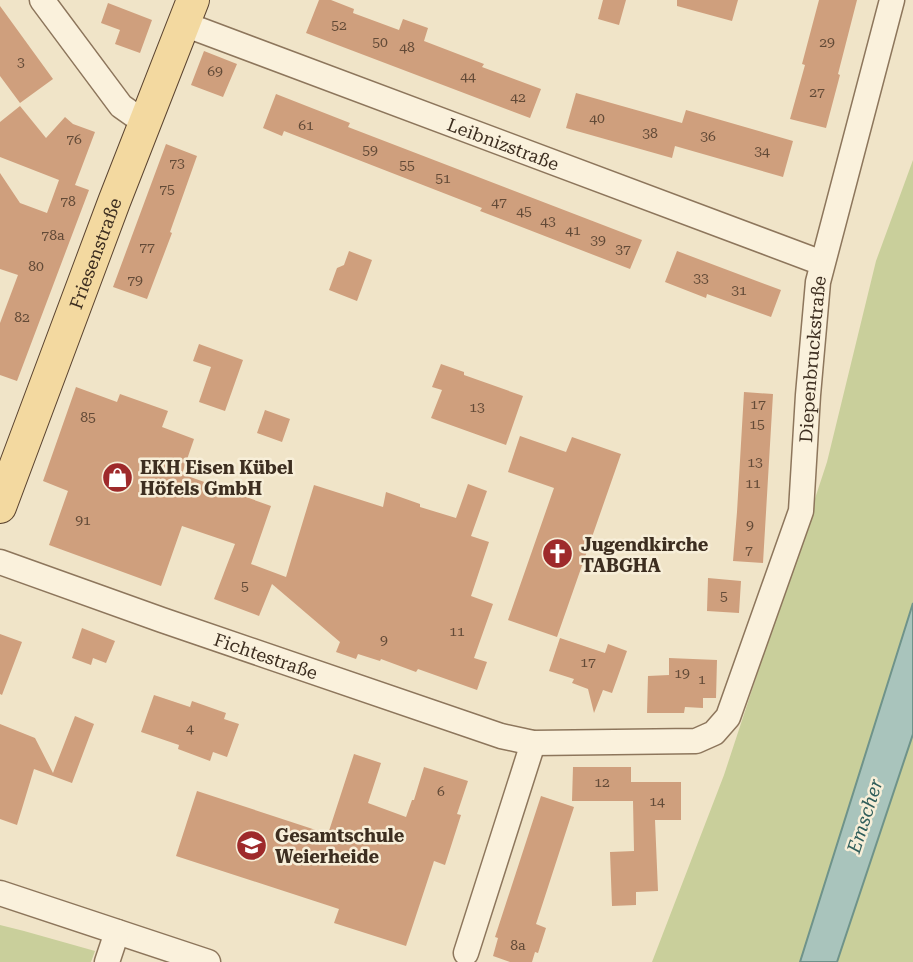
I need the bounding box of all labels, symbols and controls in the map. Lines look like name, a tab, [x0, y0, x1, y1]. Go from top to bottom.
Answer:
house number: 52	[331, 17, 347, 33]
house number: 50	[372, 34, 388, 50]
house number: 29	[819, 34, 835, 50]
house number: 48	[399, 39, 415, 55]
house number: 3	[17, 54, 25, 70]
house number: 69	[207, 63, 223, 79]
house number: 44	[460, 68, 476, 84]
house number: 27	[809, 84, 825, 100]
house number: 42	[510, 89, 526, 105]
house number: 40	[589, 110, 605, 126]
street label: Leibnizstraße	[444, 113, 562, 174]
house number: 61	[298, 117, 314, 133]
house number: 38	[642, 125, 658, 141]
house number: 36	[700, 128, 716, 144]
house number: 76	[66, 131, 82, 147]
house number: 59	[362, 142, 378, 158]
house number: 34	[754, 143, 770, 159]
house number: 73	[169, 155, 185, 171]
house number: 55	[399, 157, 415, 173]
house number: 51	[435, 170, 451, 186]
house number: 75	[159, 181, 175, 197]
house number: 78	[60, 193, 76, 209]
house number: 47	[491, 194, 507, 210]
street label: Friesenstraße	[65, 195, 125, 312]
house number: 45	[516, 203, 532, 219]
house number: 43	[540, 213, 556, 229]
house number: 41	[565, 222, 581, 238]
house number: 78a	[41, 227, 65, 243]
house number: 39	[590, 232, 606, 248]
house number: 77	[139, 239, 155, 255]
house number: 37	[615, 241, 631, 257]
house number: 80	[28, 258, 44, 274]
house number: 33	[693, 270, 709, 286]
house number: 79	[127, 272, 143, 288]
street label: Diepenbruckstraße	[795, 273, 830, 443]
house number: 31	[731, 282, 747, 298]
house number: 82	[14, 309, 30, 325]
house number: 17	[750, 396, 766, 412]
house number: 13	[469, 399, 485, 415]
house number: 85	[80, 409, 96, 425]
house number: 15	[749, 416, 765, 432]
house number: 13	[747, 454, 763, 470]
place label: EKH Eisen Kübel Höfels GmbH	[140, 457, 293, 499]
shop icon: EKH Eisen Kübel Höfels GmbH	[100, 460, 134, 494]
house number: 11	[745, 475, 761, 491]
house number: 91	[75, 512, 91, 528]
house number: 9	[746, 517, 754, 533]
place label: Jugendkirche TABGHA	[581, 534, 709, 576]
church icon: Jugendkirche TABGHA	[541, 537, 575, 571]
house number: 7	[745, 542, 753, 558]
house number: 5	[241, 578, 249, 594]
house number: 5	[720, 588, 728, 604]
house number: 11	[449, 623, 465, 639]
street label: Fichtestraße	[211, 628, 321, 683]
house number: 9	[380, 632, 388, 648]
house number: 17	[580, 654, 596, 670]
house number: 19	[674, 665, 690, 681]
house number: 1	[698, 671, 706, 687]
house number: 4	[186, 720, 194, 736]
house number: 12	[594, 774, 610, 790]
water label: Emscher	[842, 776, 888, 857]
house number: 6	[437, 783, 445, 799]
house number: 14	[649, 793, 665, 809]
place label: Gesamtschule Weierheide	[275, 825, 405, 867]
school or university icon: Gesamtschule Weierheide	[235, 828, 269, 862]
house number: 8a	[510, 937, 526, 953]

